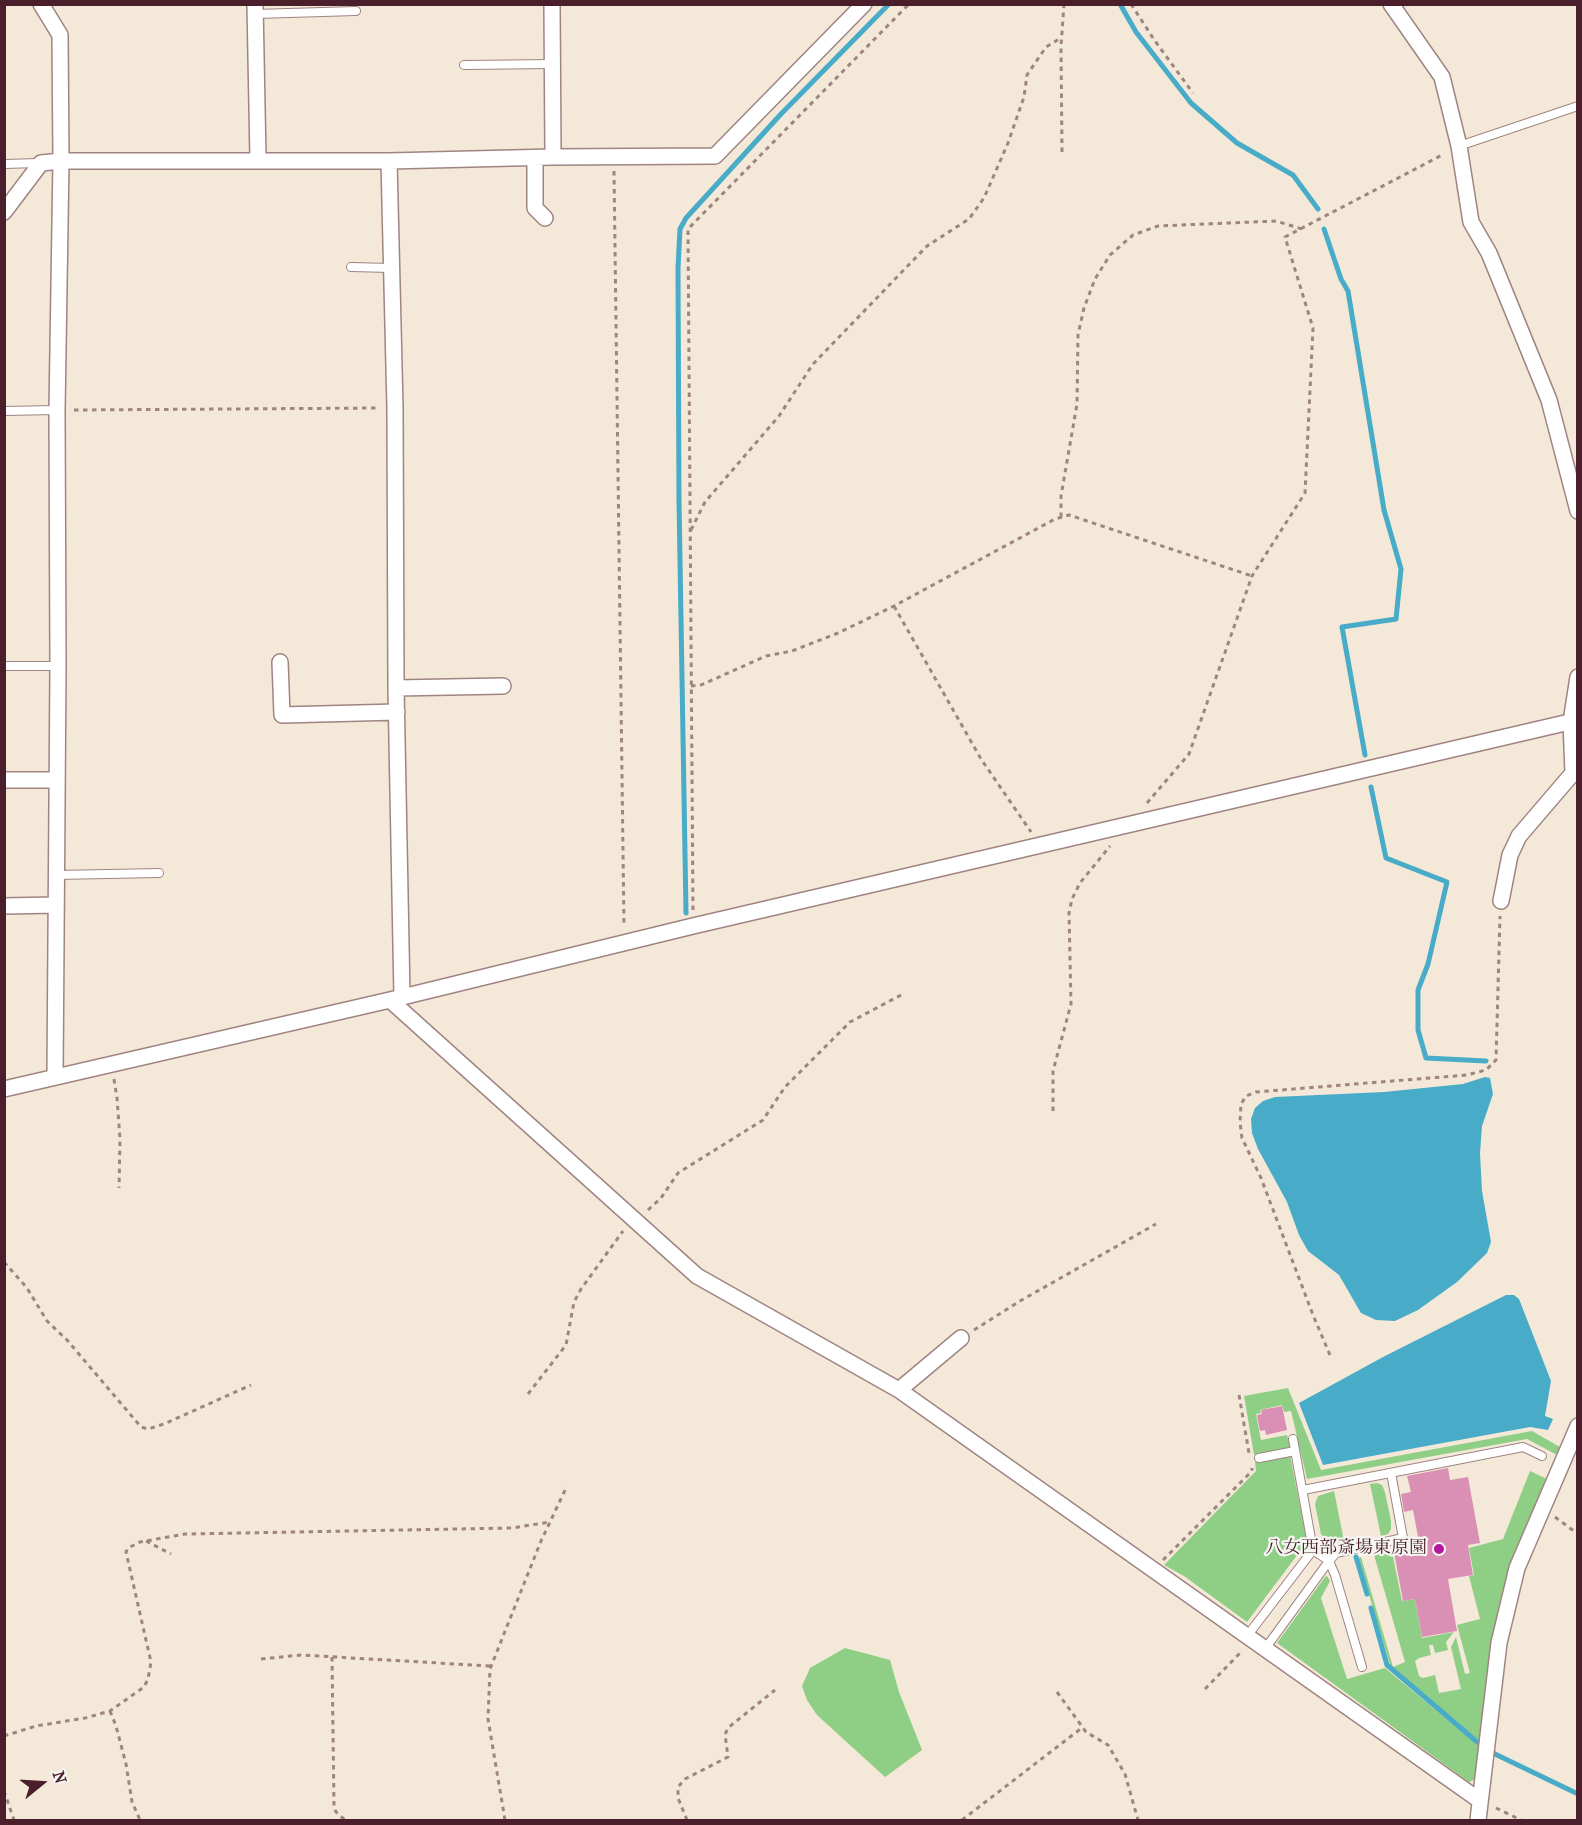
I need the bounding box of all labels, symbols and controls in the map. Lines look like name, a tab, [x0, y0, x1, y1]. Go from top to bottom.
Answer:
place label: 八女西部斎場東原園	[1265, 1538, 1427, 1560]
marker: 八女西部斎場東原園	[1432, 1542, 1446, 1556]
north arrow	[12, 1753, 72, 1813]
text: N	[49, 1769, 71, 1786]

